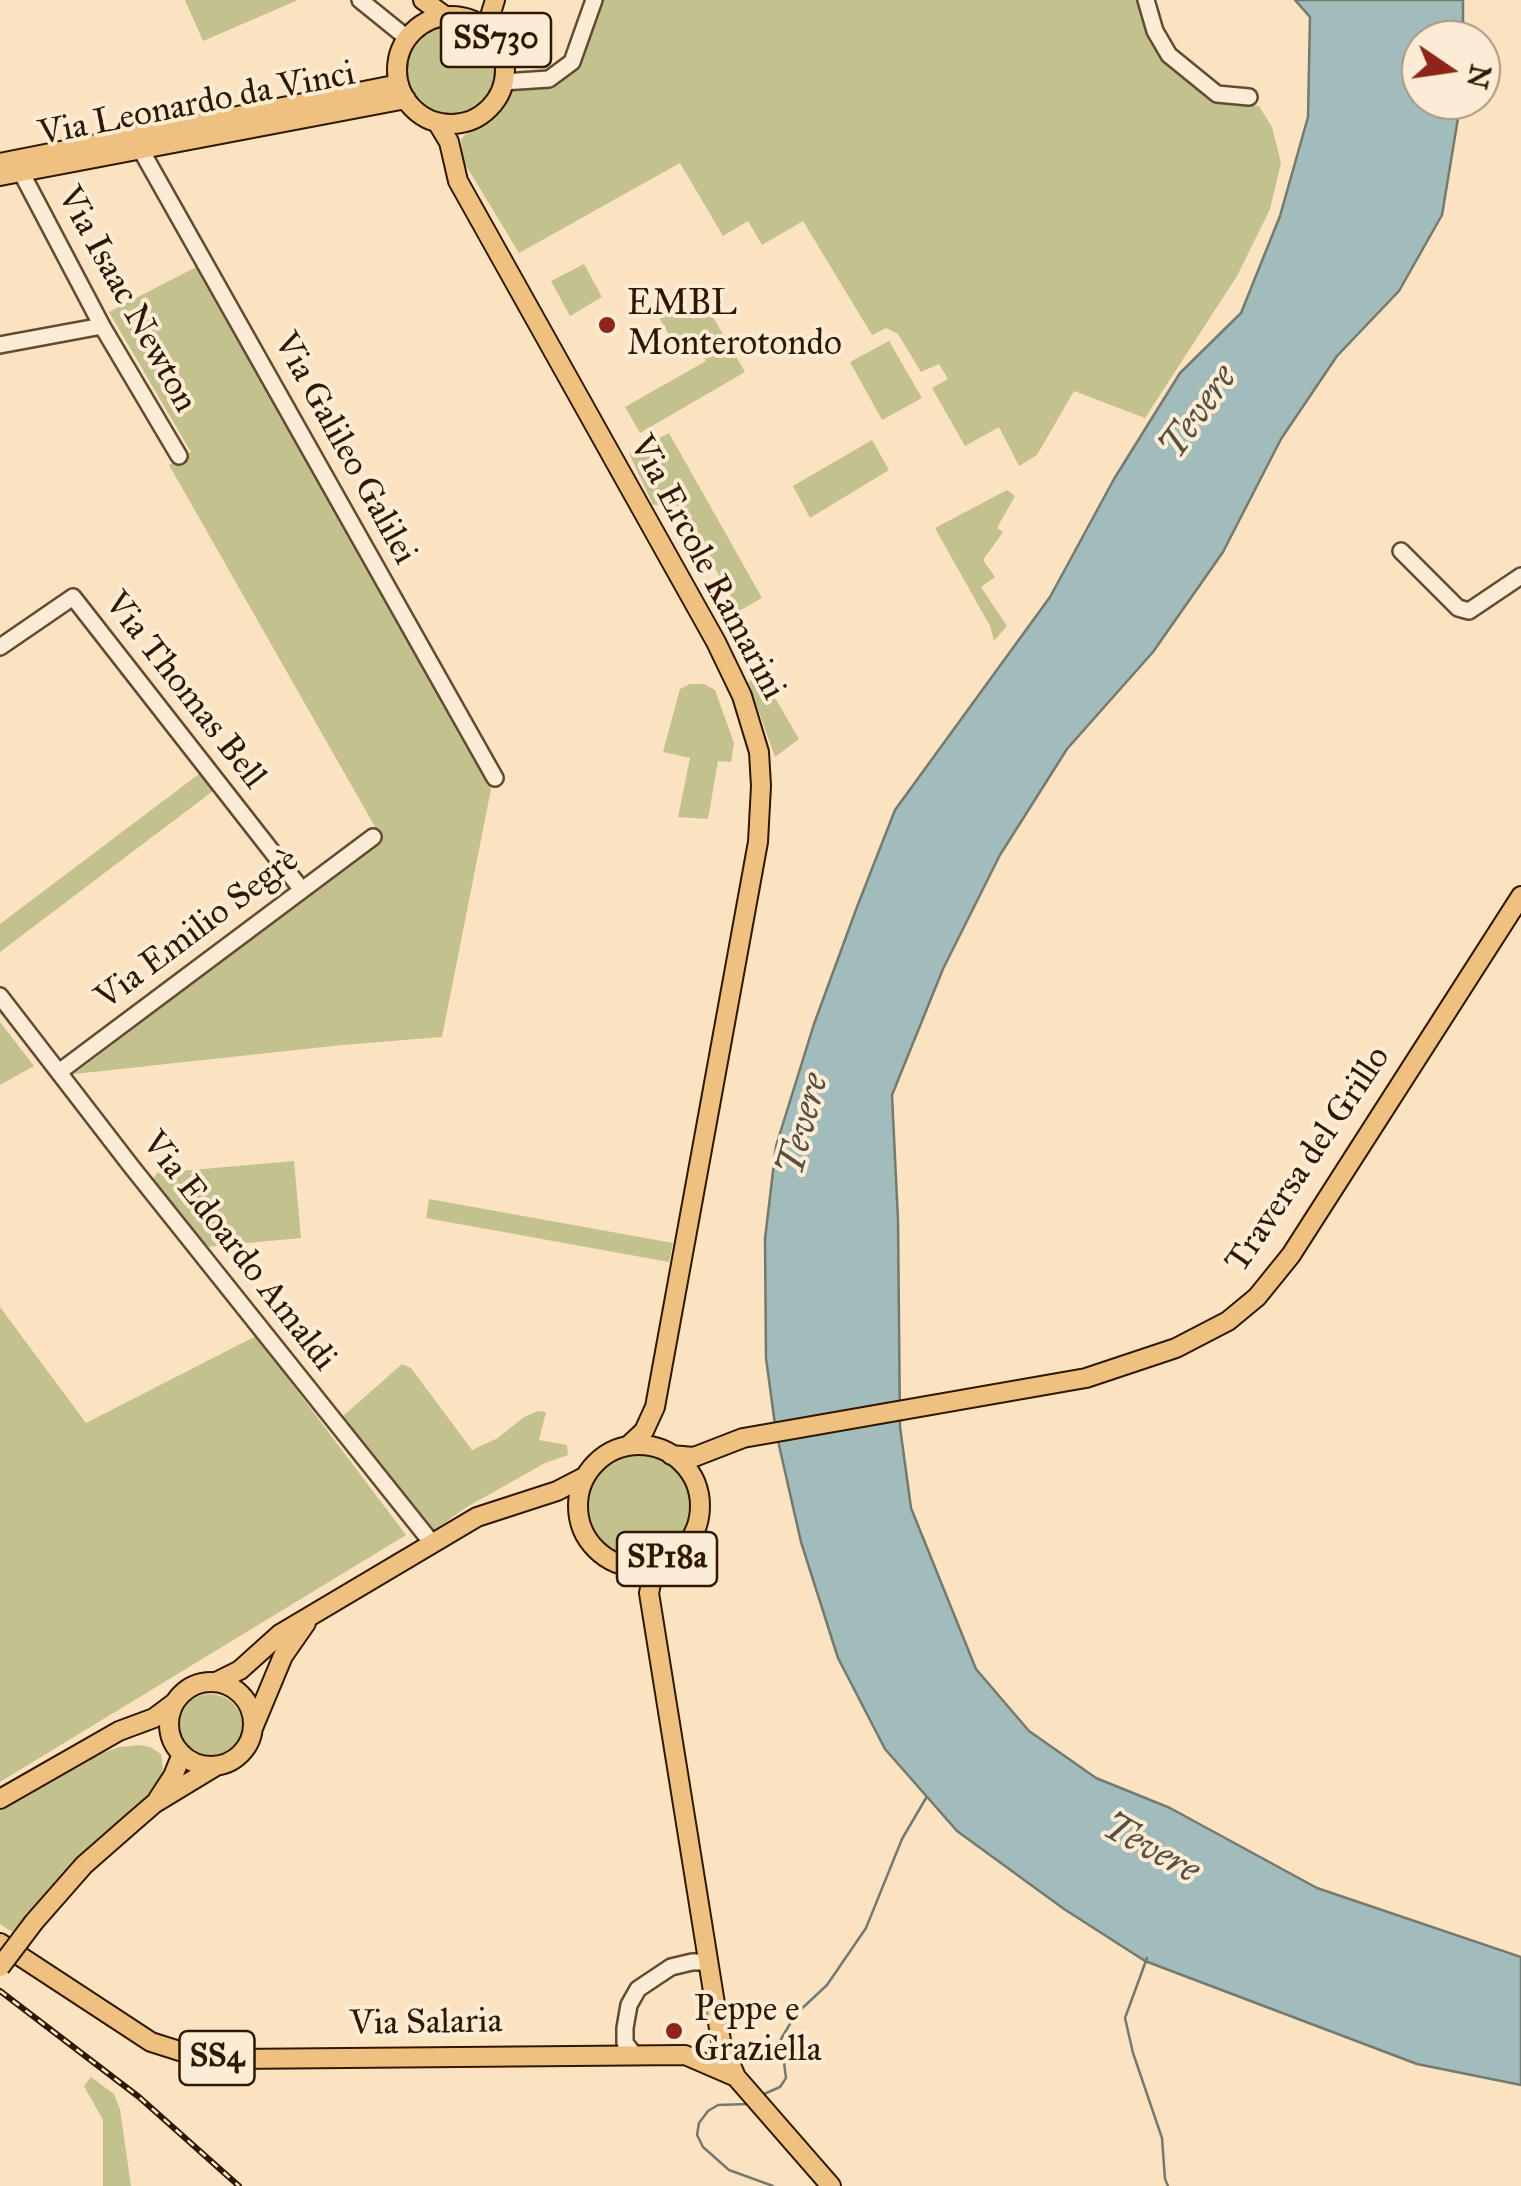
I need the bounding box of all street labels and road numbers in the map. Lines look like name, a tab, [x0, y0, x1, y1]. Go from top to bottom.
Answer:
road number: SS730	[441, 13, 551, 67]
street label: Via Leonardo da Vinci	[35, 54, 359, 156]
street label: Via Isaac Newton	[47, 180, 205, 420]
street label: Via Galileo Galilei	[263, 326, 425, 572]
street label: Via Ercole Ramarini	[619, 429, 793, 707]
street label: Via Thomas Bell	[94, 584, 274, 798]
street label: Via Emilio Segrè	[88, 840, 308, 1020]
street label: Traversa del Grillo	[1218, 1039, 1400, 1281]
street label: Via Edoardo Amaldi	[132, 1124, 344, 1380]
road number: SP18a	[617, 1532, 717, 1586]
street label: Via Salaria	[349, 2002, 503, 2046]
road number: SS4	[180, 2031, 254, 2085]

